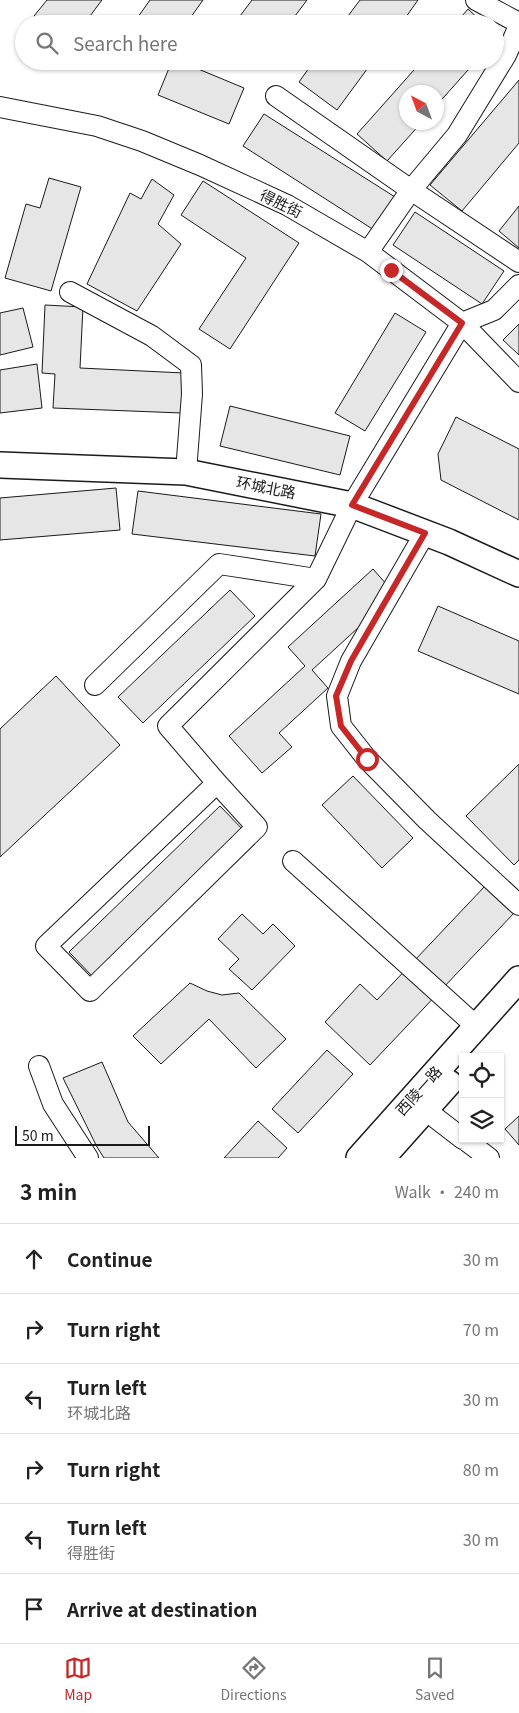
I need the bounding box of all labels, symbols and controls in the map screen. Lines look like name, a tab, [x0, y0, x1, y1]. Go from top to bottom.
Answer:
search box	[15, 15, 504, 70]
icon: search	[33, 29, 61, 57]
text: Search here	[73, 29, 177, 56]
north arrow	[399, 85, 444, 130]
street label: 得胜街	[257, 183, 306, 222]
route end	[380, 259, 403, 282]
street label: 环城北路	[235, 470, 298, 503]
route start	[356, 748, 379, 771]
map controls	[459, 1053, 504, 1143]
button: locate	[459, 1053, 504, 1098]
street label: 西陵一路	[390, 1061, 446, 1119]
button: layers	[459, 1098, 504, 1143]
scale bar	[15, 1123, 150, 1146]
text: 50 m	[22, 1125, 54, 1145]
text: 3 min	[20, 1176, 77, 1206]
text: Walk · 240 m	[395, 1179, 499, 1203]
icon: ahead	[20, 1245, 48, 1273]
text: Continue	[67, 1245, 153, 1272]
text: 30 m	[463, 1247, 499, 1271]
icon: right	[20, 1315, 48, 1343]
text: Turn right	[67, 1315, 160, 1342]
text: 70 m	[463, 1317, 499, 1341]
text: Turn left	[67, 1373, 147, 1400]
icon: left	[20, 1385, 48, 1413]
text: 30 m	[463, 1387, 499, 1411]
text: 环城北路	[67, 1400, 131, 1424]
icon: right	[20, 1455, 48, 1483]
text: Turn right	[67, 1455, 160, 1482]
text: 80 m	[463, 1457, 499, 1481]
text: Turn left	[67, 1513, 147, 1540]
icon: left	[20, 1525, 48, 1553]
text: 30 m	[463, 1527, 499, 1551]
text: 得胜街	[67, 1540, 115, 1564]
icon: arrive	[20, 1595, 48, 1623]
text: Arrive at destination	[67, 1595, 257, 1622]
tab: Map	[64, 1654, 92, 1704]
tab: Directions	[220, 1654, 287, 1704]
tab: Saved	[415, 1654, 455, 1704]

